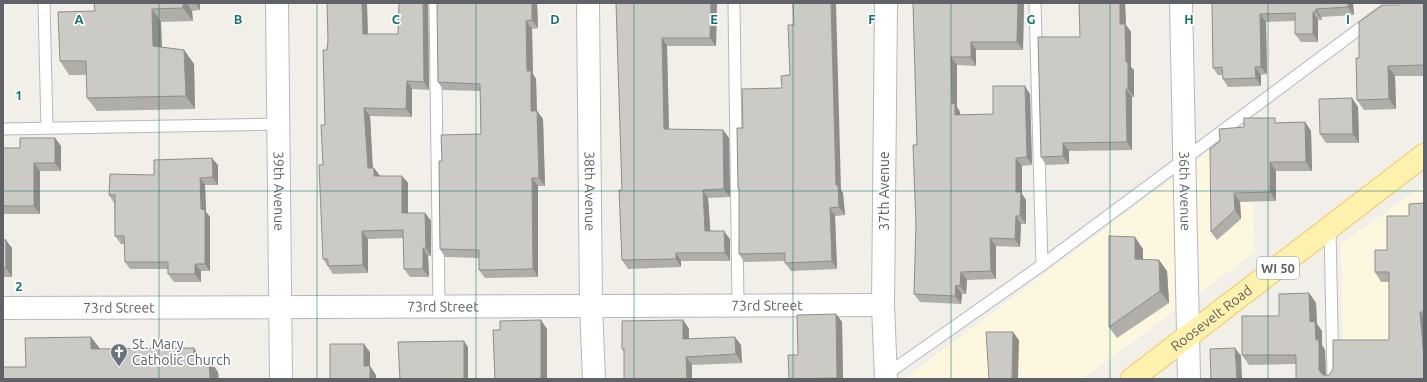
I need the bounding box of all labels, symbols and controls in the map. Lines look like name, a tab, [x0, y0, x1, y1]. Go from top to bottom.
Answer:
text: A	[74, 12, 84, 26]
text: B	[234, 12, 243, 26]
text: C	[392, 12, 401, 26]
text: D	[550, 12, 560, 26]
text: E	[710, 12, 718, 26]
text: F	[868, 12, 876, 26]
text: G	[1027, 12, 1036, 26]
text: H	[1184, 12, 1194, 26]
text: I	[1346, 12, 1350, 26]
text: 1	[15, 88, 23, 102]
street label: 39th Avenue	[271, 151, 287, 231]
street label: 38th Avenue	[581, 151, 598, 231]
street label: 37th Avenue	[876, 151, 892, 231]
street label: 36th Avenue	[1176, 151, 1194, 231]
road number: WI 50	[1257, 257, 1299, 279]
text: 2	[15, 279, 23, 293]
street label: Roosevelt Road	[1168, 282, 1255, 354]
street label: 73rd Street	[731, 297, 803, 314]
street label: 73rd Street	[407, 298, 479, 315]
street label: 73rd Street	[83, 299, 155, 316]
place label: St. Mary Catholic Church	[132, 336, 231, 368]
church icon: St. Mary Catholic Church	[109, 342, 129, 367]

